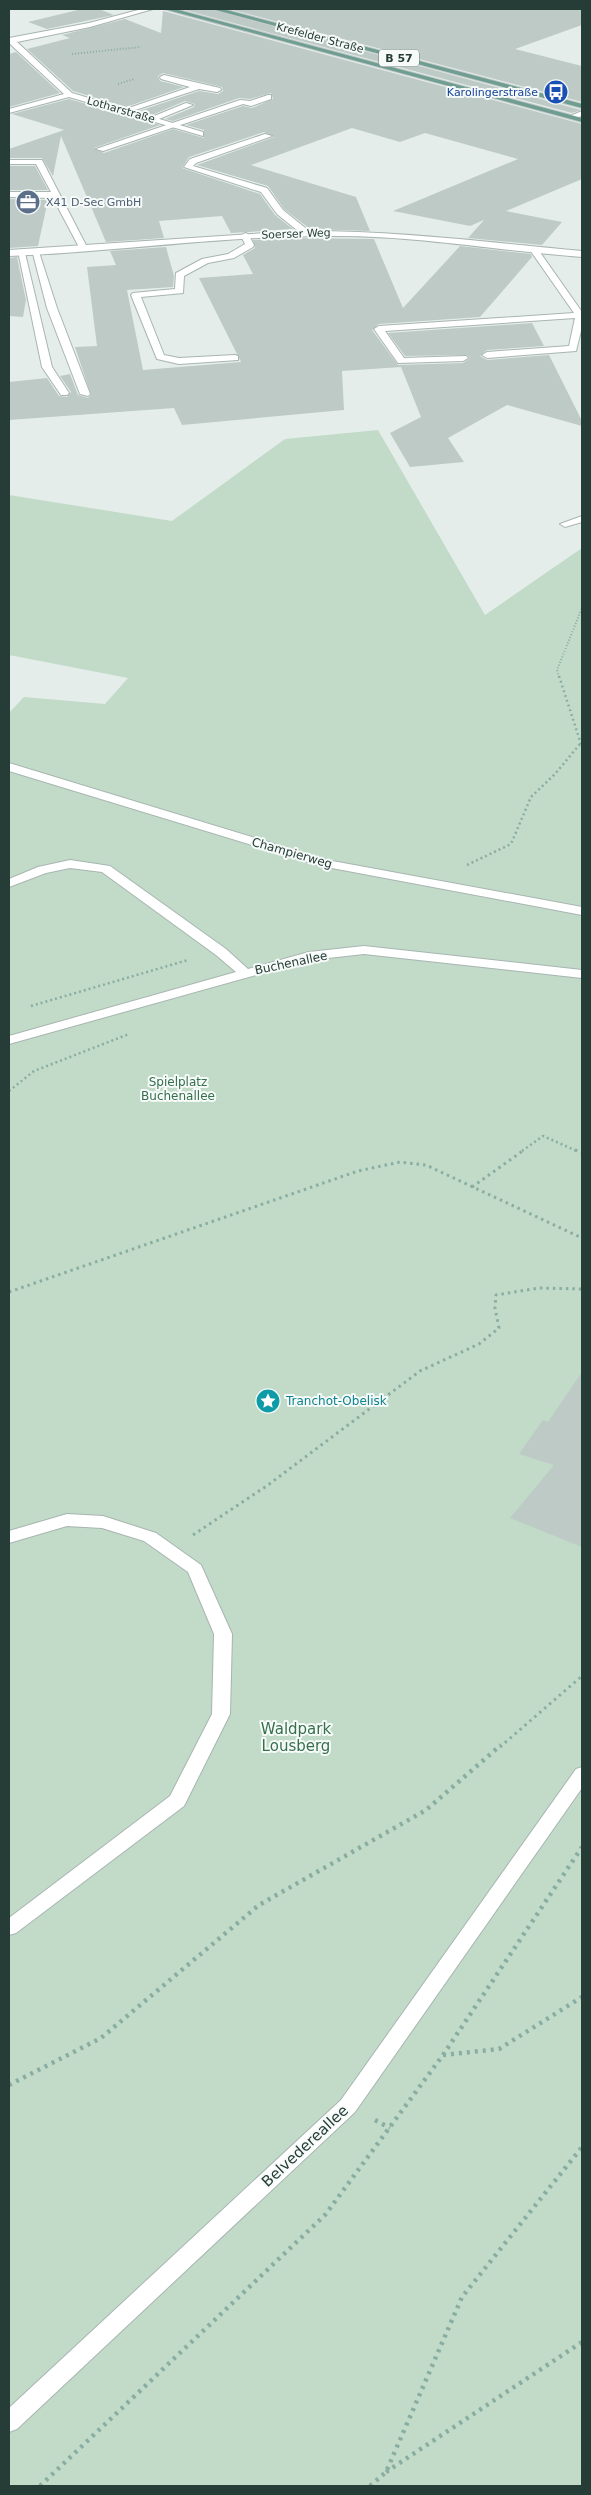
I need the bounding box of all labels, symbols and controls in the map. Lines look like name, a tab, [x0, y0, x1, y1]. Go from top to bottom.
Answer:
street label: Krefelder Straße	[275, 20, 365, 56]
road number: B 57	[379, 49, 419, 66]
bus stop icon: Karolingerstraße	[543, 79, 569, 105]
place label: Karolingerstraße	[447, 86, 538, 99]
street label: Lotharstraße	[85, 94, 157, 126]
office icon: X41 D-Sec GmbH	[15, 189, 41, 215]
place label: X41 D-Sec GmbH	[46, 196, 141, 209]
street label: Soerser Weg	[261, 226, 331, 242]
street label: Champierweg	[250, 835, 334, 871]
street label: Buchenallee	[253, 948, 329, 978]
park label: Spielplatz Buchenallee	[141, 1075, 215, 1103]
place icon: Tranchot-Obelisk	[255, 1388, 281, 1414]
place label: Tranchot-Obelisk	[285, 1394, 387, 1408]
park label: Waldpark Lousberg	[261, 1720, 331, 1755]
street label: Belvedereallee	[258, 2101, 352, 2191]

